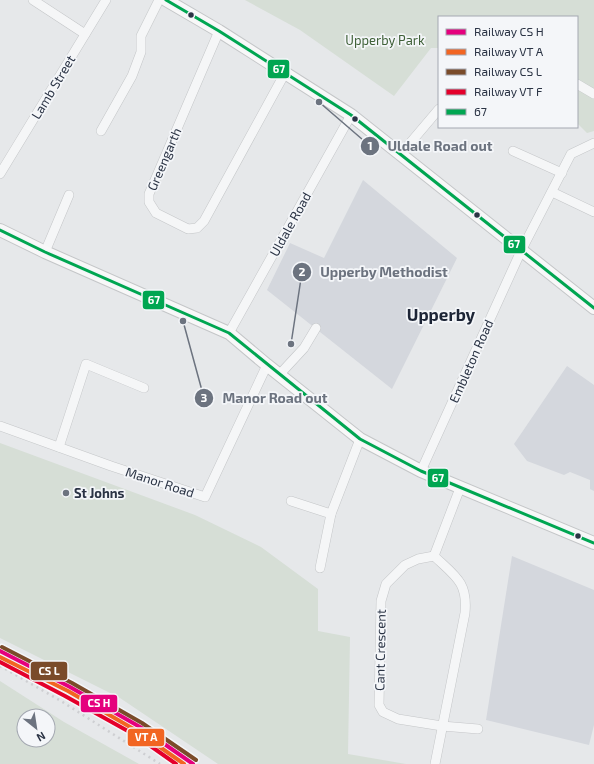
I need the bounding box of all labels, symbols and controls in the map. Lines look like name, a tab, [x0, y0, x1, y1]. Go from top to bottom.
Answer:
unlabelled marker	[186, 10, 196, 20]
legend	[438, 16, 578, 128]
text: Railway CS H	[474, 24, 544, 38]
park label: Upperby Park	[345, 32, 425, 48]
text: Railway VT A	[474, 44, 544, 58]
street label: Lamb Street	[28, 52, 78, 122]
line badge: 67	[267, 59, 290, 79]
text: 67	[273, 62, 285, 75]
text: Railway CS L	[474, 64, 542, 78]
text: Railway VT F	[474, 84, 543, 98]
text: 67	[474, 104, 487, 118]
unlabelled marker	[350, 114, 360, 124]
street label: Greengarth	[144, 125, 184, 193]
callout: Uldale Road out	[360, 133, 500, 159]
text: Uldale Road out	[388, 137, 493, 154]
text: 1	[367, 138, 373, 152]
street label: Uldale Road	[266, 189, 314, 259]
unlabelled marker	[472, 210, 482, 220]
line badge: 67	[503, 235, 526, 254]
text: 67	[508, 237, 520, 250]
callout: Upperby Methodist	[292, 259, 456, 285]
text: Upperby Methodist	[320, 263, 448, 280]
text: 2	[299, 264, 306, 278]
line badge: 67	[142, 290, 165, 310]
text: 67	[148, 293, 160, 306]
district label: Upperby	[407, 304, 476, 325]
street label: Embleton Road	[445, 317, 497, 405]
callout: Manor Road out	[194, 385, 335, 411]
text: Manor Road out	[222, 389, 328, 406]
text: 3	[201, 390, 208, 404]
street label: Manor Road	[124, 463, 196, 501]
line badge: 67	[427, 468, 449, 488]
text: 67	[432, 471, 444, 484]
place label: St Johns	[74, 485, 125, 501]
marker: St Johns	[61, 488, 71, 498]
unlabelled marker	[573, 531, 583, 541]
street label: Cant Crescent	[371, 609, 389, 691]
line badge: CS L	[30, 661, 68, 681]
text: CS L	[38, 664, 60, 677]
line badge: CS H	[80, 694, 118, 713]
text: CS H	[88, 696, 110, 709]
north arrow	[16, 708, 56, 748]
line badge: VT A	[127, 728, 165, 747]
text: N	[35, 729, 48, 745]
text: VT A	[135, 730, 158, 743]

